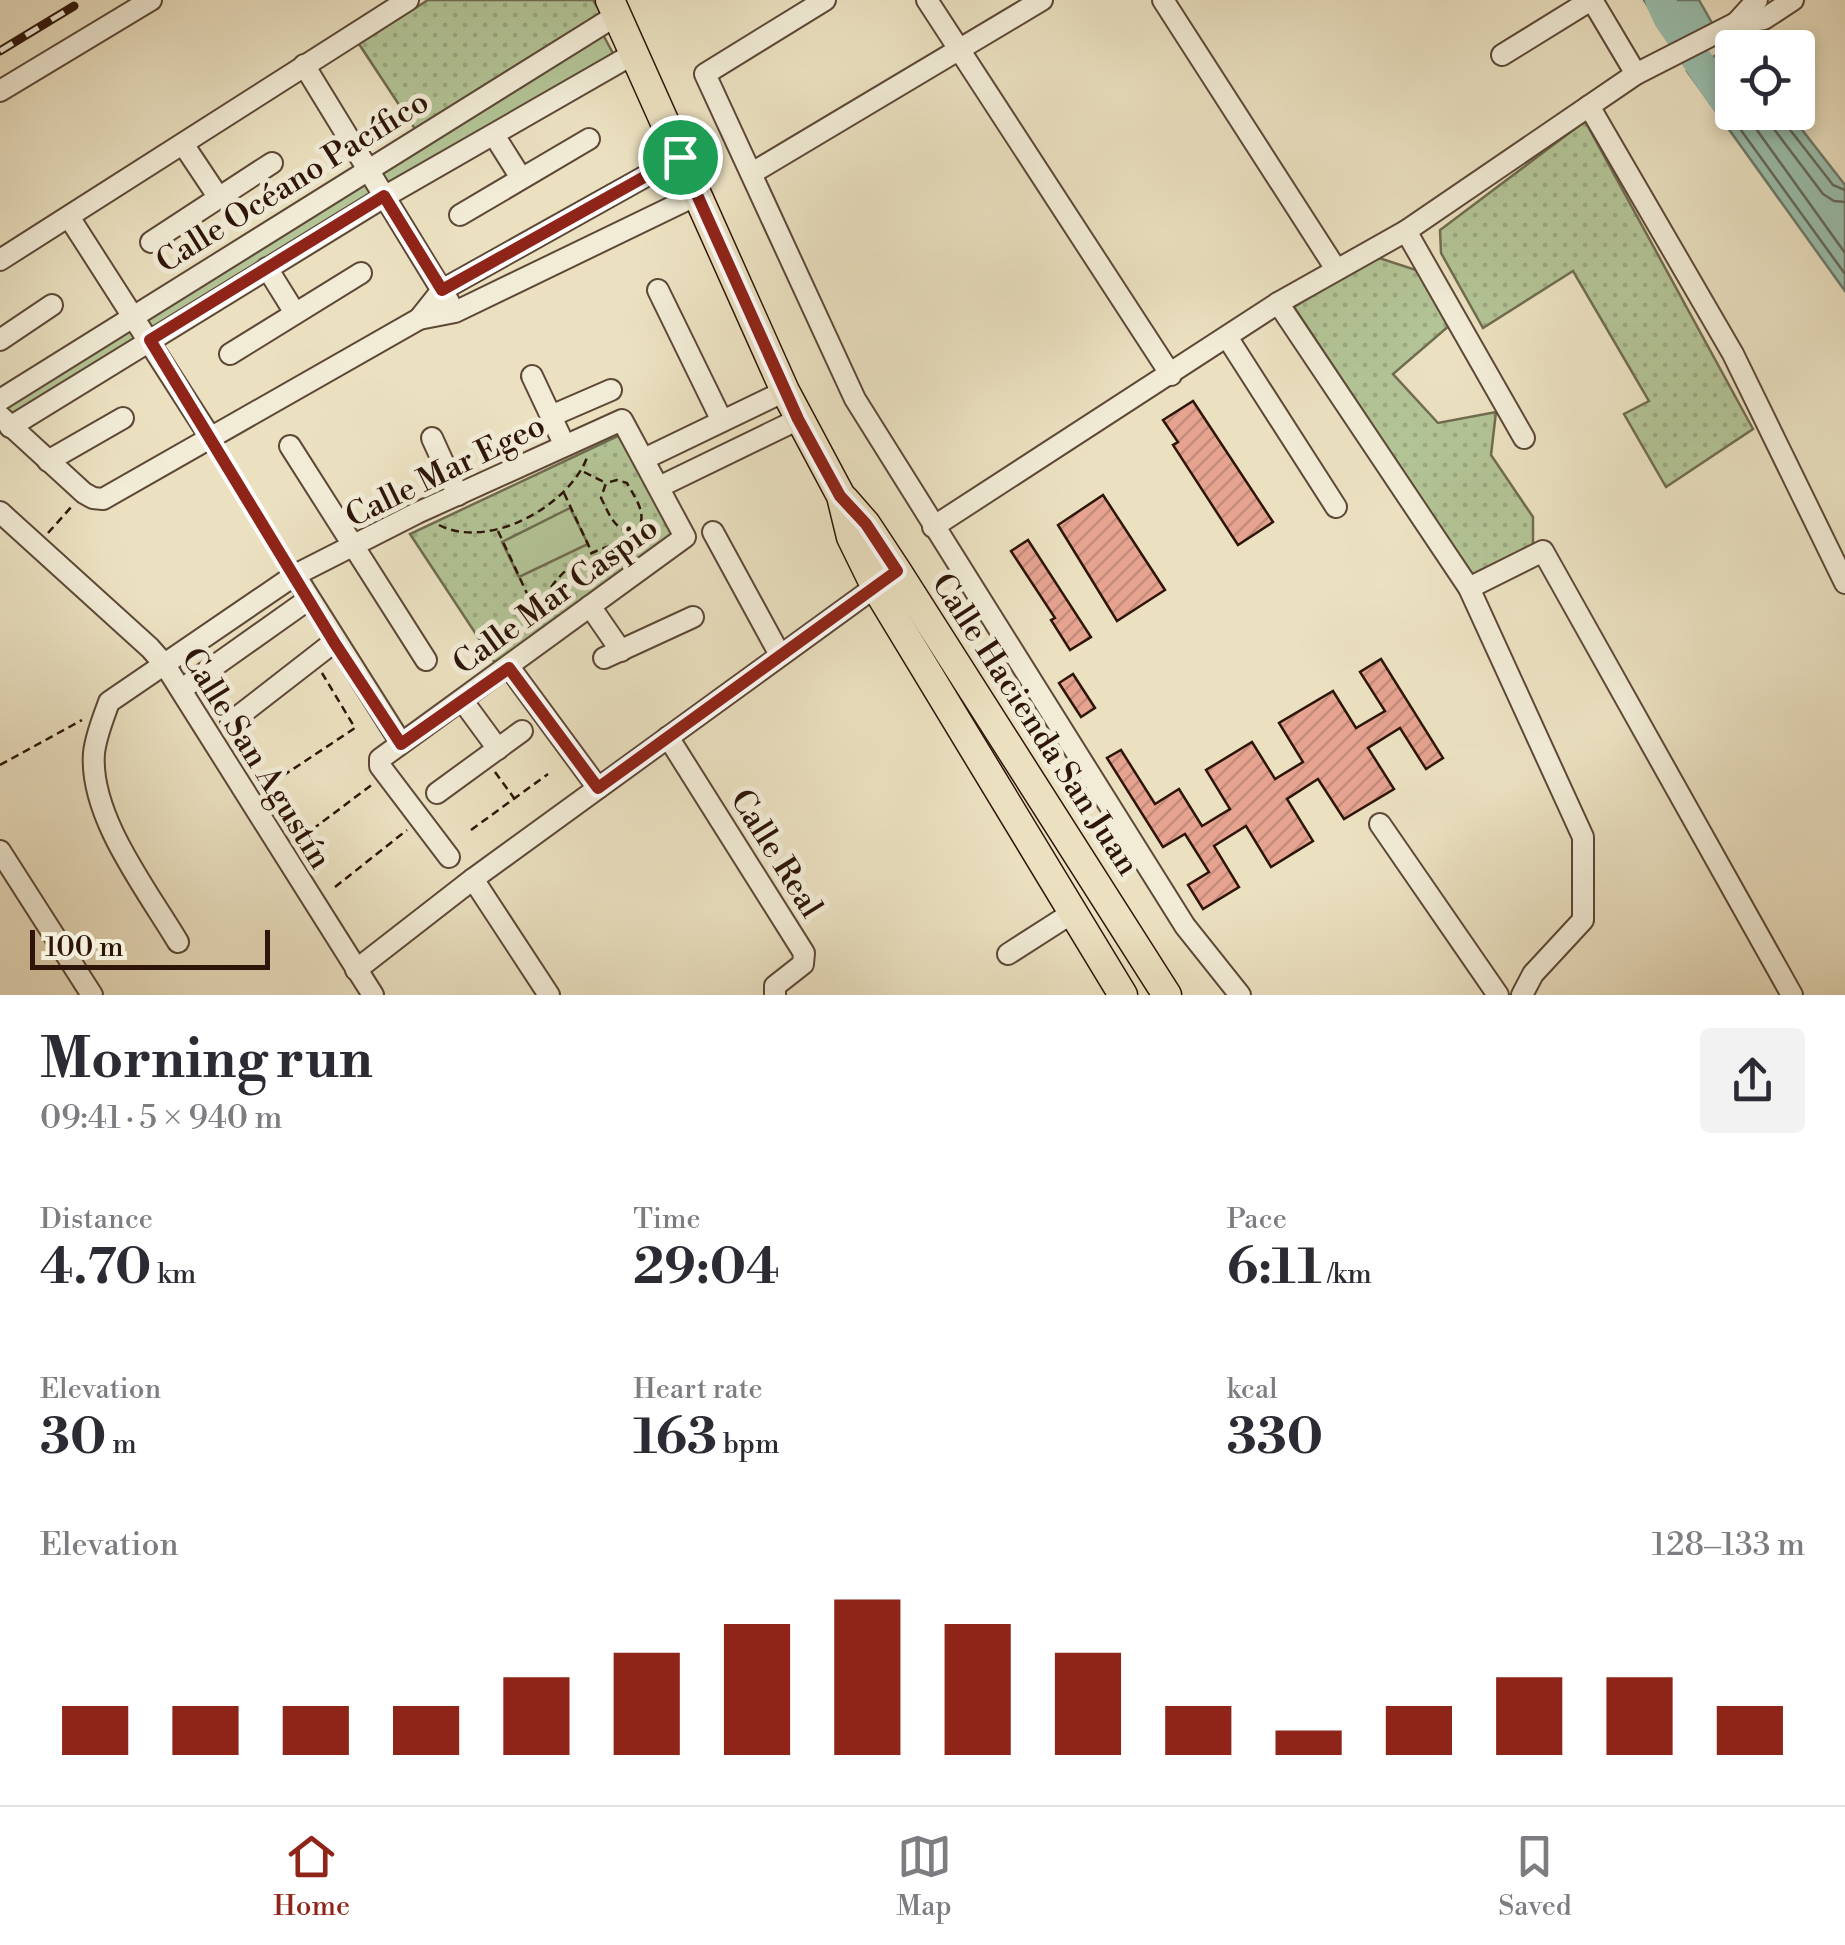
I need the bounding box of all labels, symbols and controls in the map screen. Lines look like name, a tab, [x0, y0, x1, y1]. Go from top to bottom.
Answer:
map controls	[1715, 30, 1815, 130]
button: locate	[1715, 30, 1815, 130]
street label: Calle Océano Pacífico	[149, 82, 436, 282]
pin	[638, 115, 723, 200]
icon: arrive	[653, 130, 708, 185]
street label: Calle Mar Egeo	[339, 405, 552, 536]
street label: Calle Mar Caspio	[445, 508, 666, 684]
street label: Calle Hacienda San Juan	[923, 566, 1148, 883]
street label: Calle San Agustín	[172, 641, 340, 876]
street label: Calle Real	[721, 782, 831, 925]
scale bar	[30, 925, 270, 970]
text: 100 m	[45, 930, 124, 965]
text: Morning run	[40, 1026, 373, 1095]
button: share	[1700, 1028, 1805, 1133]
text: 09:41 · 5 × 940 m	[40, 1098, 283, 1138]
text: Distance	[40, 1202, 153, 1237]
text: Time	[633, 1202, 701, 1237]
text: Pace	[1227, 1202, 1287, 1237]
text: 4.70	[40, 1237, 151, 1299]
text: 29:04	[633, 1237, 780, 1299]
text: 6:11	[1227, 1237, 1321, 1299]
text: km	[151, 1257, 196, 1292]
text: /km	[1321, 1257, 1372, 1292]
text: Elevation	[40, 1372, 161, 1407]
text: Heart rate	[633, 1372, 763, 1407]
text: kcal	[1227, 1372, 1277, 1407]
text: 30	[40, 1407, 106, 1469]
text: 163	[633, 1407, 717, 1469]
text: 330	[1227, 1407, 1323, 1469]
text: m	[106, 1427, 137, 1462]
text: bpm	[717, 1427, 780, 1462]
text: Elevation	[40, 1525, 179, 1565]
text: 128–133 m	[1652, 1525, 1805, 1565]
tab: Home	[273, 1829, 350, 1924]
tab: Map	[897, 1829, 952, 1924]
tab: Saved	[1498, 1829, 1572, 1924]

